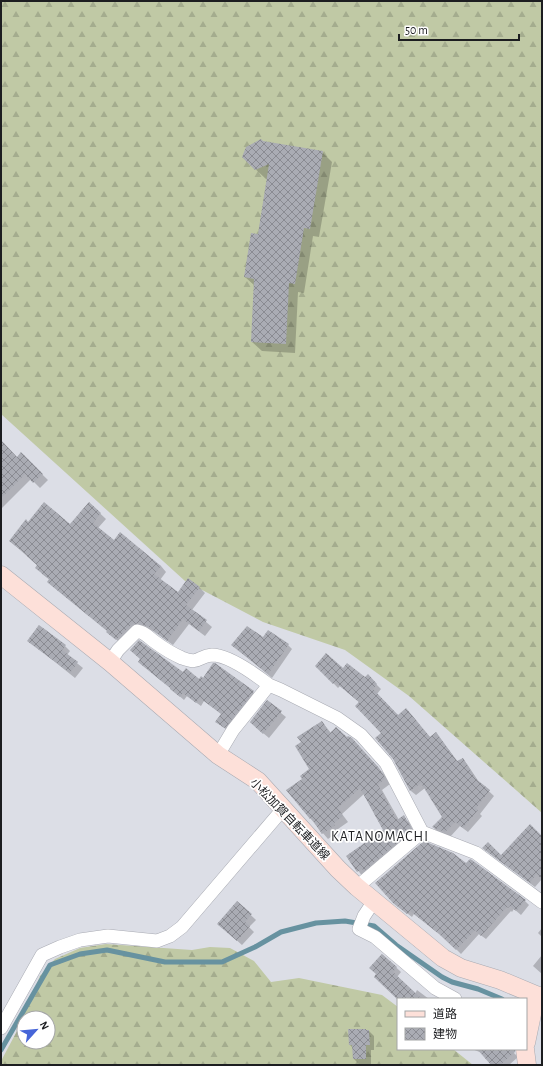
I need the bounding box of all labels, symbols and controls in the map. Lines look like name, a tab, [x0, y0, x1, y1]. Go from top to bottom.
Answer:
scale bar	[399, 16, 519, 42]
text: 50 m	[405, 24, 428, 36]
street label: 小松加賀自転車道線	[248, 775, 333, 862]
district label: KATANOMACHI	[331, 830, 429, 844]
legend	[397, 998, 527, 1050]
text: 道路	[433, 1007, 457, 1020]
north arrow	[16, 1010, 56, 1050]
text: N	[38, 1020, 51, 1032]
text: 建物	[433, 1027, 457, 1040]

